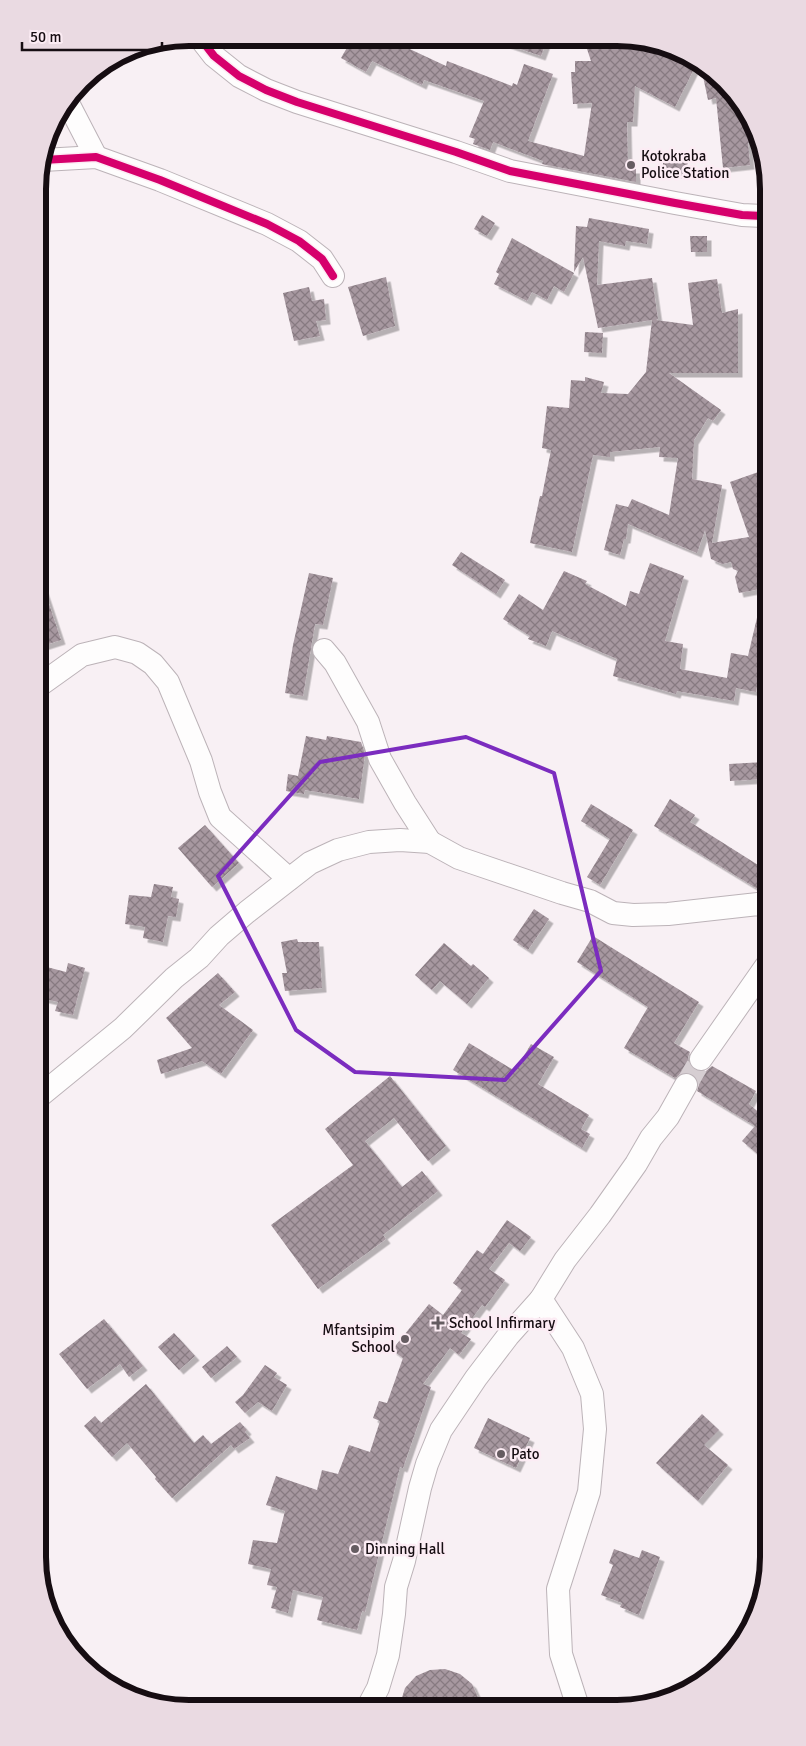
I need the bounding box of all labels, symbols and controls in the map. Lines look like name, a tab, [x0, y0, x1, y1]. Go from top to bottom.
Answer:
scale bar	[22, 20, 162, 52]
text: 50 m	[30, 28, 61, 46]
place label: Kotokraba Police Station	[641, 147, 730, 182]
marker: Kotokraba Police Station	[625, 159, 637, 171]
place label: School Infirmary	[449, 1314, 555, 1332]
marker: School Infirmary	[431, 1316, 445, 1330]
place label: Mfantsipim School	[322, 1321, 395, 1356]
marker: Mfantsipim School	[399, 1333, 411, 1345]
place label: Pato	[511, 1445, 540, 1463]
marker: Pato	[495, 1448, 507, 1460]
place label: Dinning Hall	[365, 1540, 445, 1558]
marker: Dinning Hall	[349, 1543, 361, 1555]

